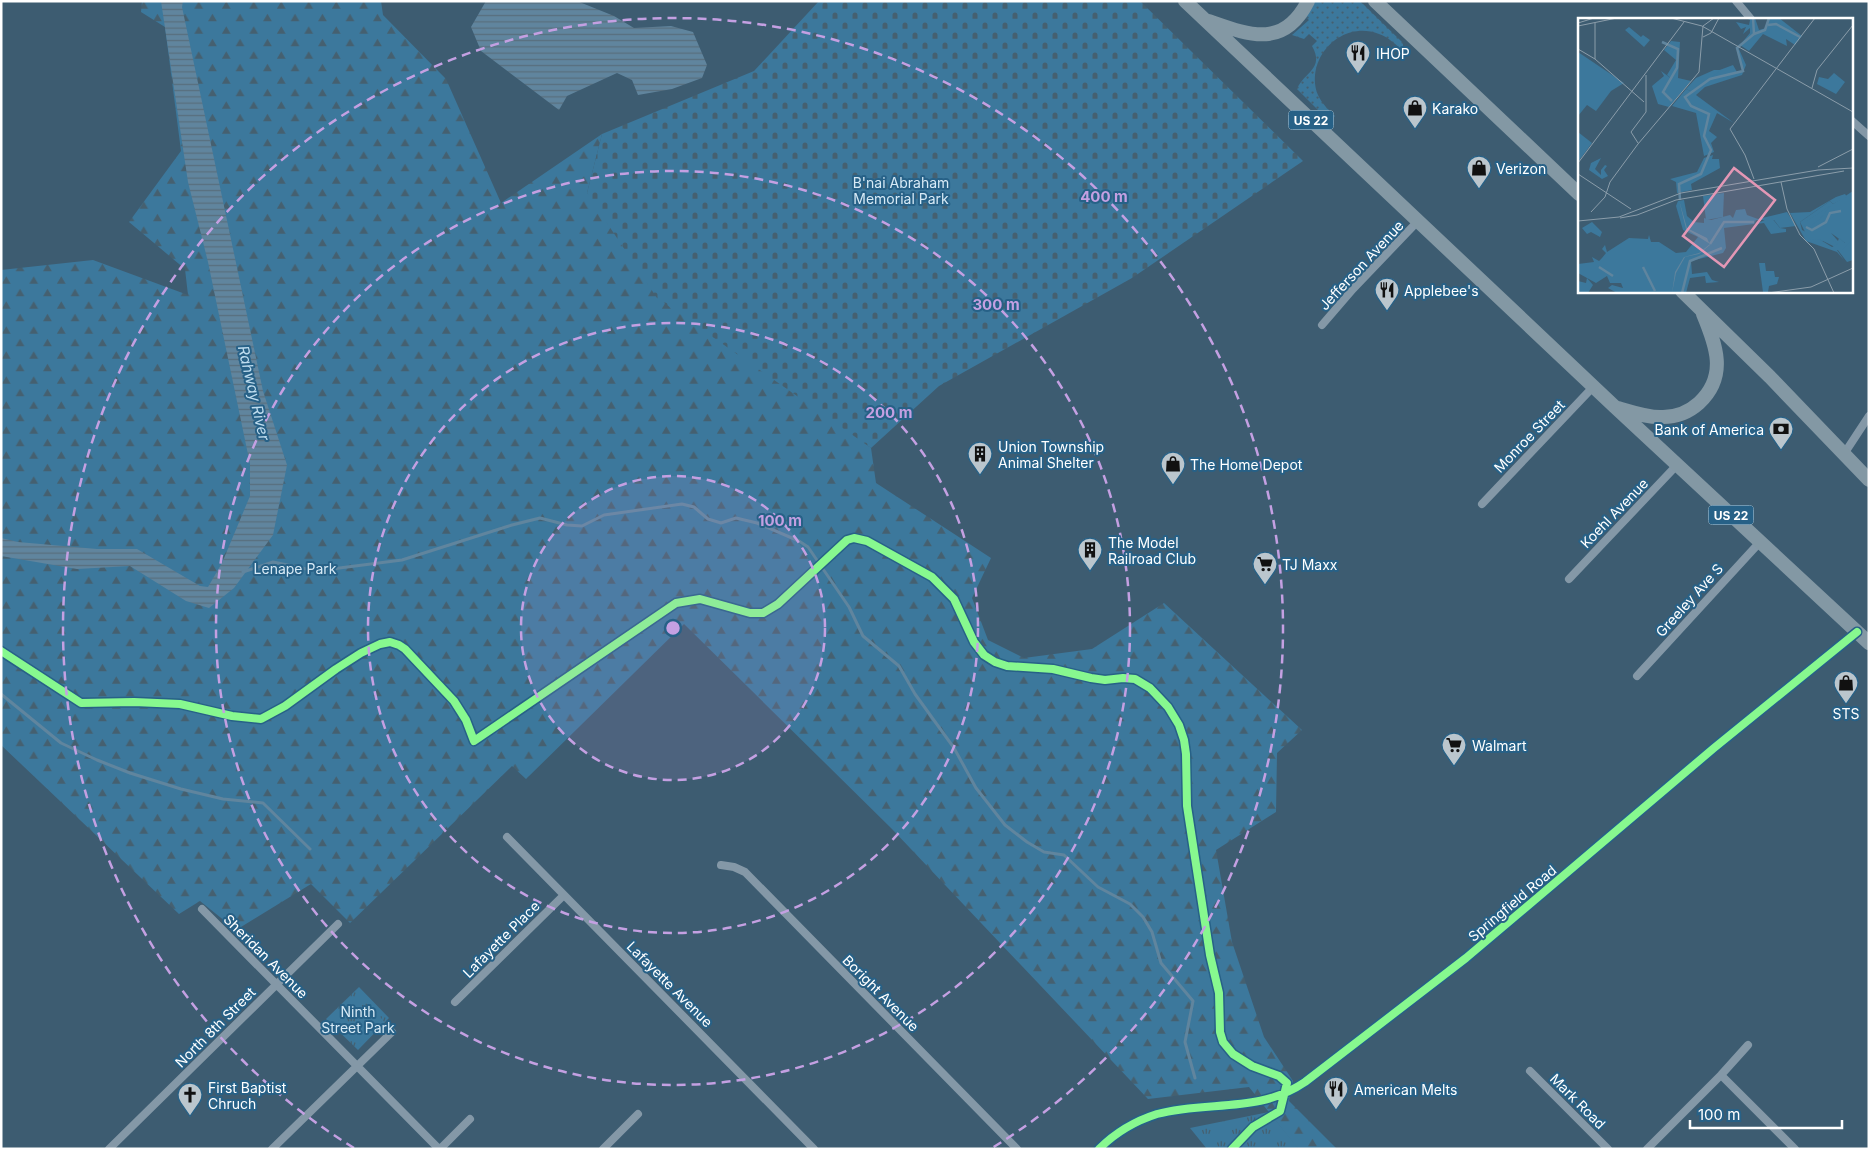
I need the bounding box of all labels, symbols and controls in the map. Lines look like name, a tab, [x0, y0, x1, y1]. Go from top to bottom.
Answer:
inset map	[1578, 18, 1852, 292]
restaurant icon: IHOP	[1345, 40, 1371, 74]
place label: IHOP	[1376, 45, 1410, 62]
shop icon: Karako	[1402, 95, 1428, 129]
place label: Karako	[1432, 100, 1478, 117]
road number: US 22	[1288, 110, 1334, 130]
shop icon: Verizon	[1466, 155, 1492, 189]
place label: Verizon	[1496, 160, 1546, 177]
park label: B'nai Abraham Memorial Park	[853, 174, 949, 207]
text: 400 m	[1080, 187, 1128, 206]
street label: Jefferson Avenue	[1315, 217, 1407, 313]
restaurant icon: Applebee's	[1374, 277, 1400, 311]
place label: Applebee's	[1404, 282, 1479, 299]
text: 300 m	[972, 295, 1020, 314]
water label: Rahway River	[234, 344, 274, 443]
street label: Monroe Street	[1490, 396, 1568, 476]
text: 200 m	[866, 403, 912, 422]
bank icon: Bank of America	[1768, 416, 1794, 450]
place label: Bank of America	[1655, 421, 1764, 438]
place label: Union Township Animal Shelter	[998, 438, 1104, 471]
building icon: Union Township Animal Shelter	[967, 441, 993, 475]
shop icon: The Home Depot	[1160, 451, 1186, 485]
place label: The Home Depot	[1190, 456, 1303, 473]
street label: Koehl Avenue	[1577, 475, 1651, 551]
road number: US 22	[1708, 506, 1754, 524]
text: 100 m	[758, 511, 802, 530]
place label: The Model Railroad Club	[1108, 534, 1196, 567]
building icon: The Model Railroad Club	[1077, 537, 1103, 571]
supermarket icon: TJ Maxx	[1252, 551, 1278, 585]
place label: TJ Maxx	[1282, 556, 1338, 573]
park label: Lenape Park	[254, 560, 337, 577]
street label: Greeley Ave S	[1652, 560, 1726, 640]
centre of rings	[664, 619, 682, 637]
shop icon: STS	[1833, 670, 1859, 704]
place label: STS	[1832, 705, 1860, 722]
supermarket icon: Walmart	[1441, 732, 1467, 766]
place label: Walmart	[1472, 737, 1527, 754]
street label: Springfield Road	[1465, 861, 1559, 945]
street label: Lafayette Place	[459, 897, 543, 981]
street label: Sheridan Avenue	[220, 910, 312, 1002]
street label: Lafayette Avenue	[624, 938, 716, 1030]
street label: Boright Avenue	[839, 951, 923, 1035]
street label: North 8th Street	[171, 983, 259, 1071]
park label: Ninth Street Park	[321, 1003, 395, 1036]
street label: Mark Road	[1547, 1070, 1609, 1132]
restaurant icon: American Melts	[1323, 1076, 1349, 1110]
place label: First Baptist Chruch	[208, 1079, 287, 1112]
place label: American Melts	[1354, 1081, 1457, 1098]
church icon: First Baptist Chruch	[177, 1082, 203, 1116]
scale bar	[1690, 1098, 1842, 1130]
text: 100 m	[1698, 1105, 1740, 1124]

